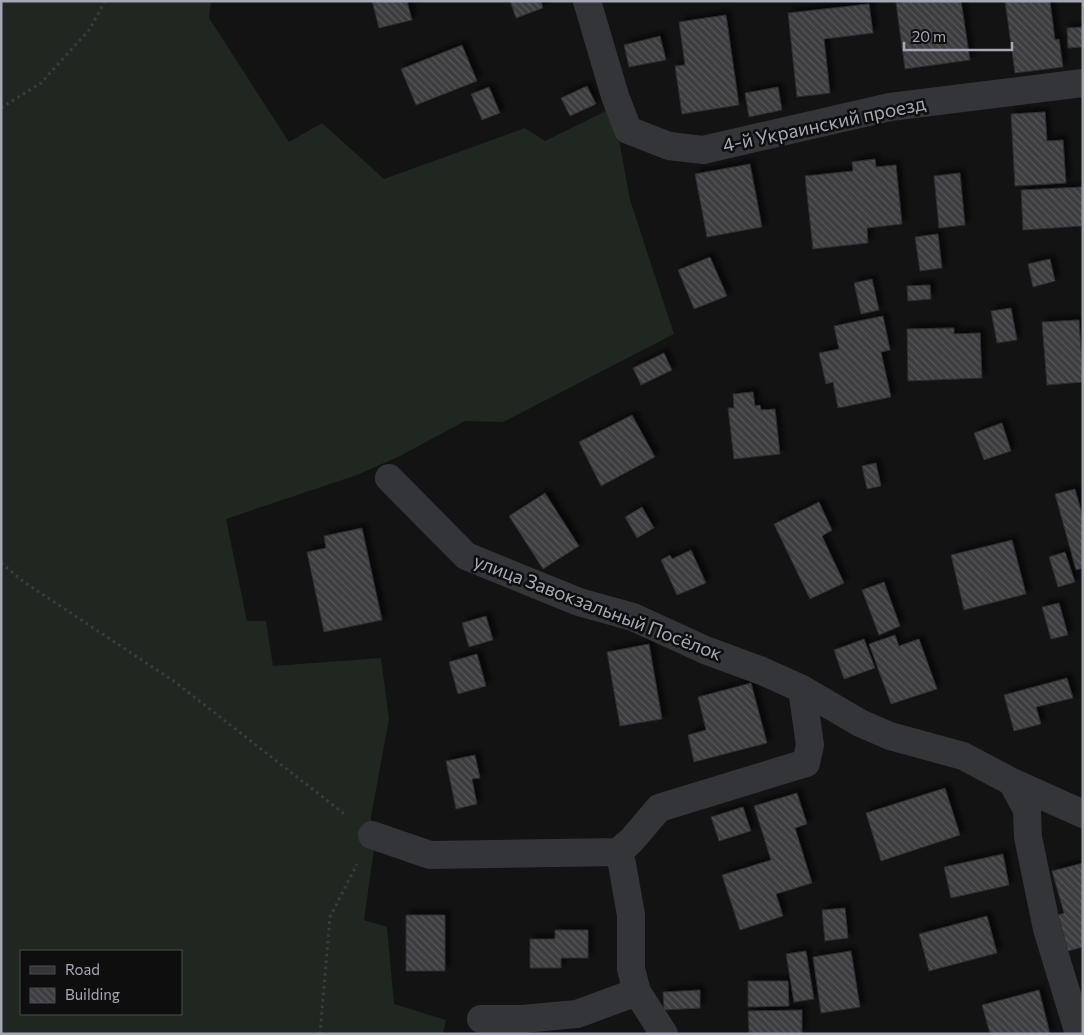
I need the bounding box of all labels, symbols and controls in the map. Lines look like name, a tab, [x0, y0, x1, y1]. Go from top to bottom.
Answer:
scale bar	[904, 20, 1012, 52]
text: 20 m	[912, 27, 946, 45]
street label: 4-й Украинский проезд	[720, 91, 928, 156]
street label: улица Завокзальный Посёлок	[471, 548, 726, 665]
legend	[20, 950, 182, 1015]
text: Road	[65, 960, 100, 978]
text: Building	[65, 985, 120, 1003]

